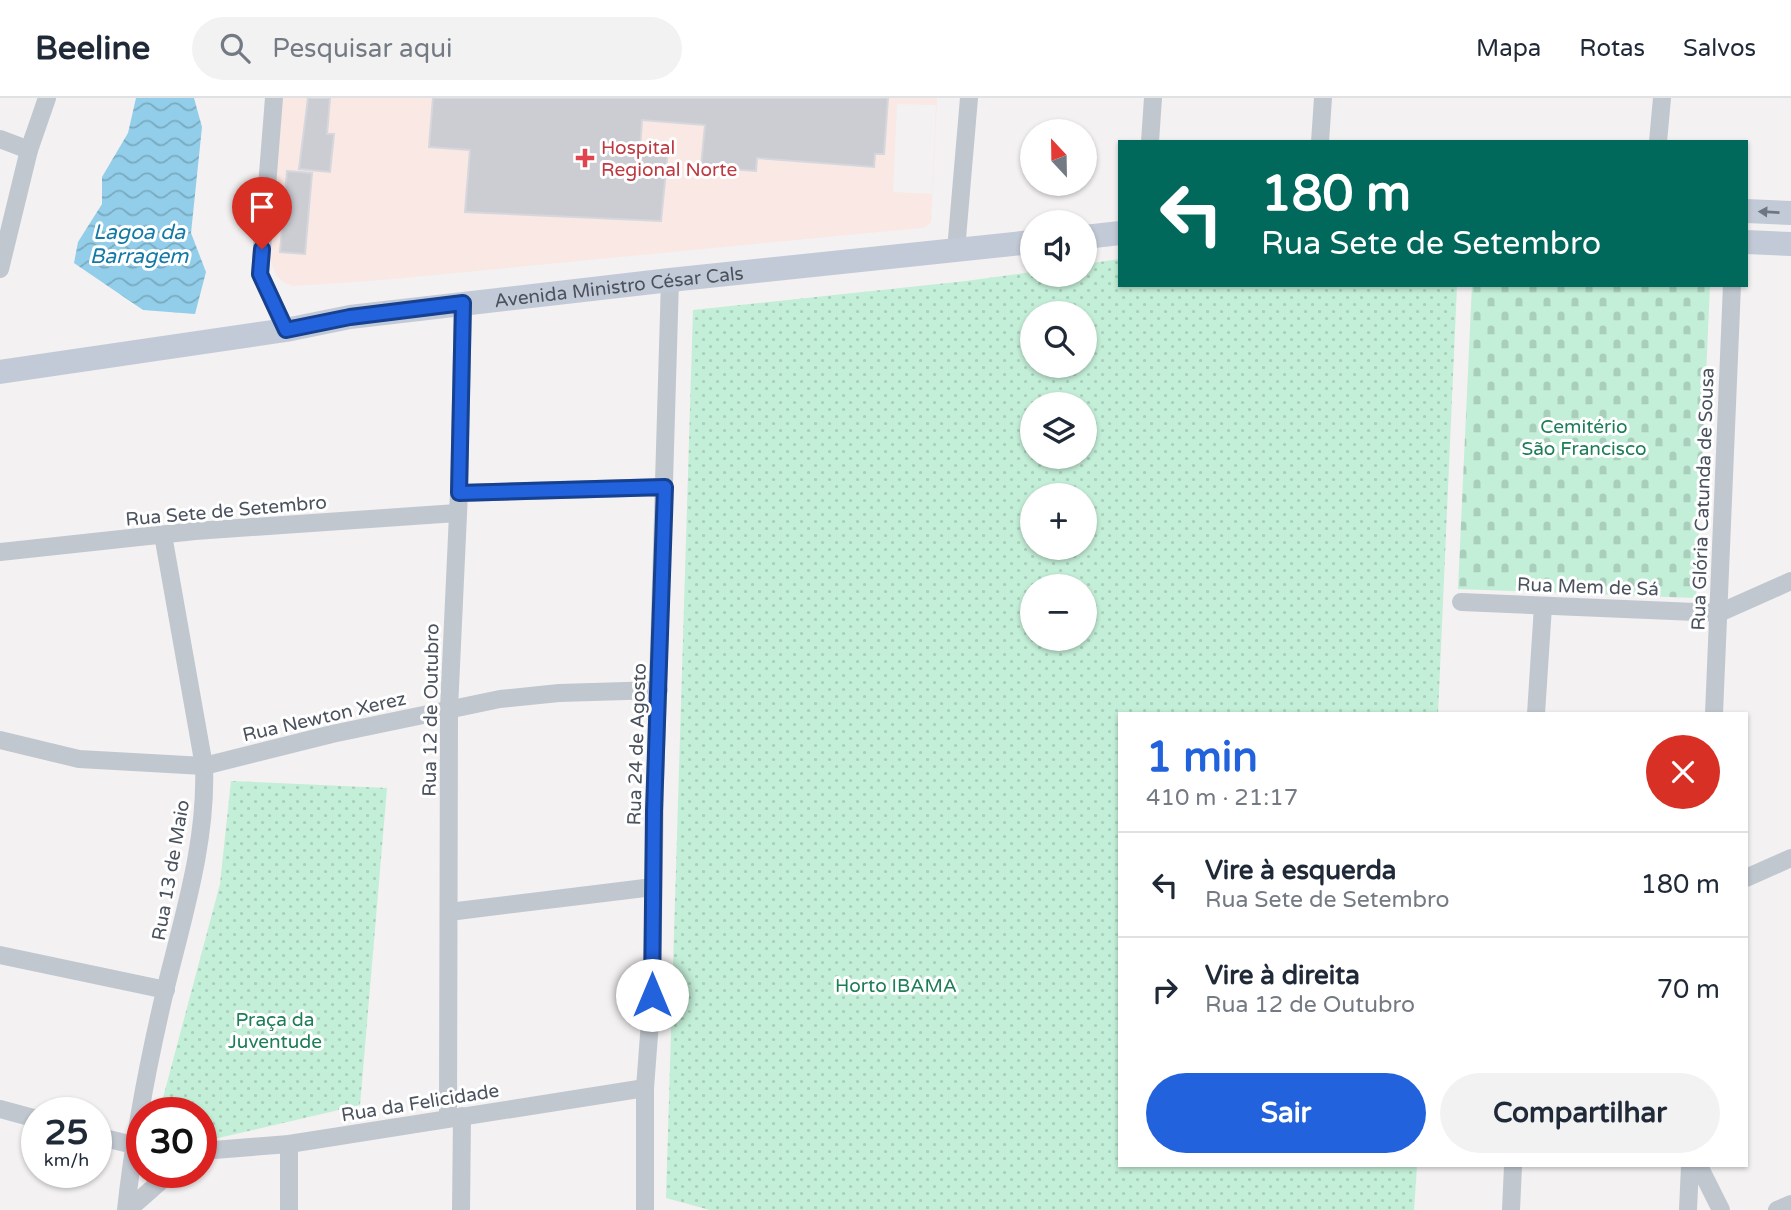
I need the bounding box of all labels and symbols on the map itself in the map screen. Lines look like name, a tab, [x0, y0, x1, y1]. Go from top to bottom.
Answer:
north arrow	[1020, 119, 1097, 196]
place label: Hospital Regional Norte	[601, 137, 737, 181]
marker: Hospital Regional Norte	[575, 148, 595, 168]
pin	[232, 177, 292, 249]
one-way arrow	[1758, 207, 1780, 218]
water label: Lagoa da Barragem	[90, 220, 189, 269]
street label: Avenida Ministro César Cals	[493, 262, 745, 312]
street label: Rua Glória Catunda de Sousa	[1687, 367, 1719, 631]
park label: Cemitério São Francisco	[1521, 416, 1647, 460]
street label: Rua Sete de Setembro	[125, 491, 328, 531]
street label: Rua Mem de Sá	[1517, 574, 1659, 600]
street label: Rua 12 de Outubro	[418, 623, 444, 797]
street label: Rua 24 de Agosto	[623, 662, 651, 826]
street label: Rua Newton Xerez	[240, 687, 408, 746]
street label: Rua 13 de Maio	[148, 798, 194, 942]
position arrow	[615, 958, 689, 1032]
park label: Horto IBAMA	[835, 975, 957, 997]
park label: Praça da Juventude	[228, 1009, 322, 1053]
street label: Rua da Felicidade	[340, 1080, 501, 1126]
speed limit sign: 30	[126, 1097, 217, 1188]

